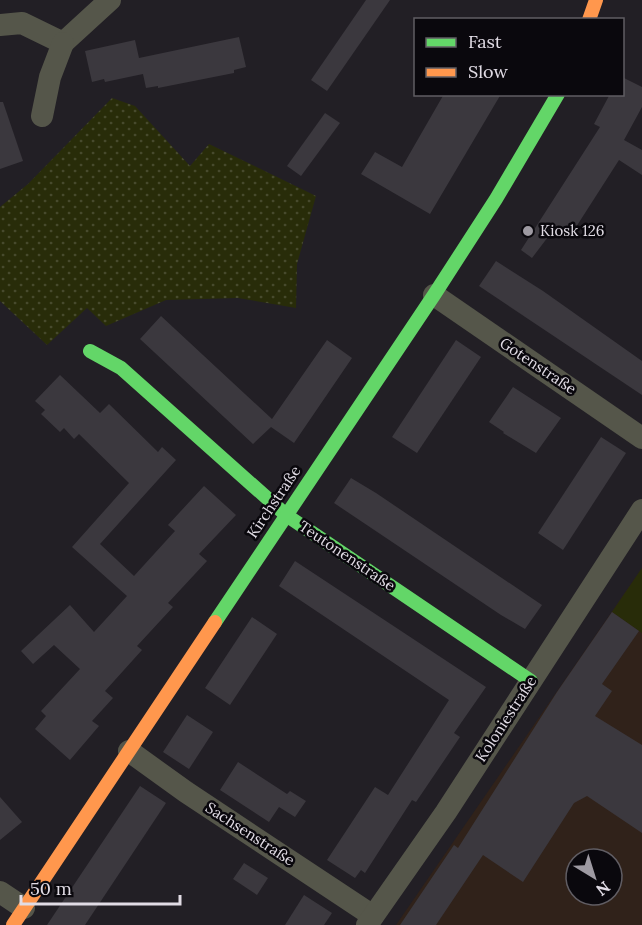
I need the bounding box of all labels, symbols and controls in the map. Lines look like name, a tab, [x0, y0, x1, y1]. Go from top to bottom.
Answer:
legend	[414, 18, 624, 96]
text: Fast	[468, 30, 502, 53]
text: Slow	[468, 60, 508, 83]
place label: Kiosk 126	[540, 221, 604, 240]
marker: Kiosk 126	[521, 224, 535, 238]
street label: Gotenstraße	[496, 333, 580, 398]
street label: Kirchstraße	[242, 462, 305, 541]
street label: Teutonenstraße	[295, 516, 399, 595]
street label: Koloniestraße	[471, 672, 540, 765]
street label: Sachsenstraße	[202, 798, 298, 869]
north arrow	[564, 847, 624, 907]
scale bar	[21, 868, 180, 906]
text: 50 m	[30, 877, 72, 900]
text: N	[592, 877, 614, 901]

